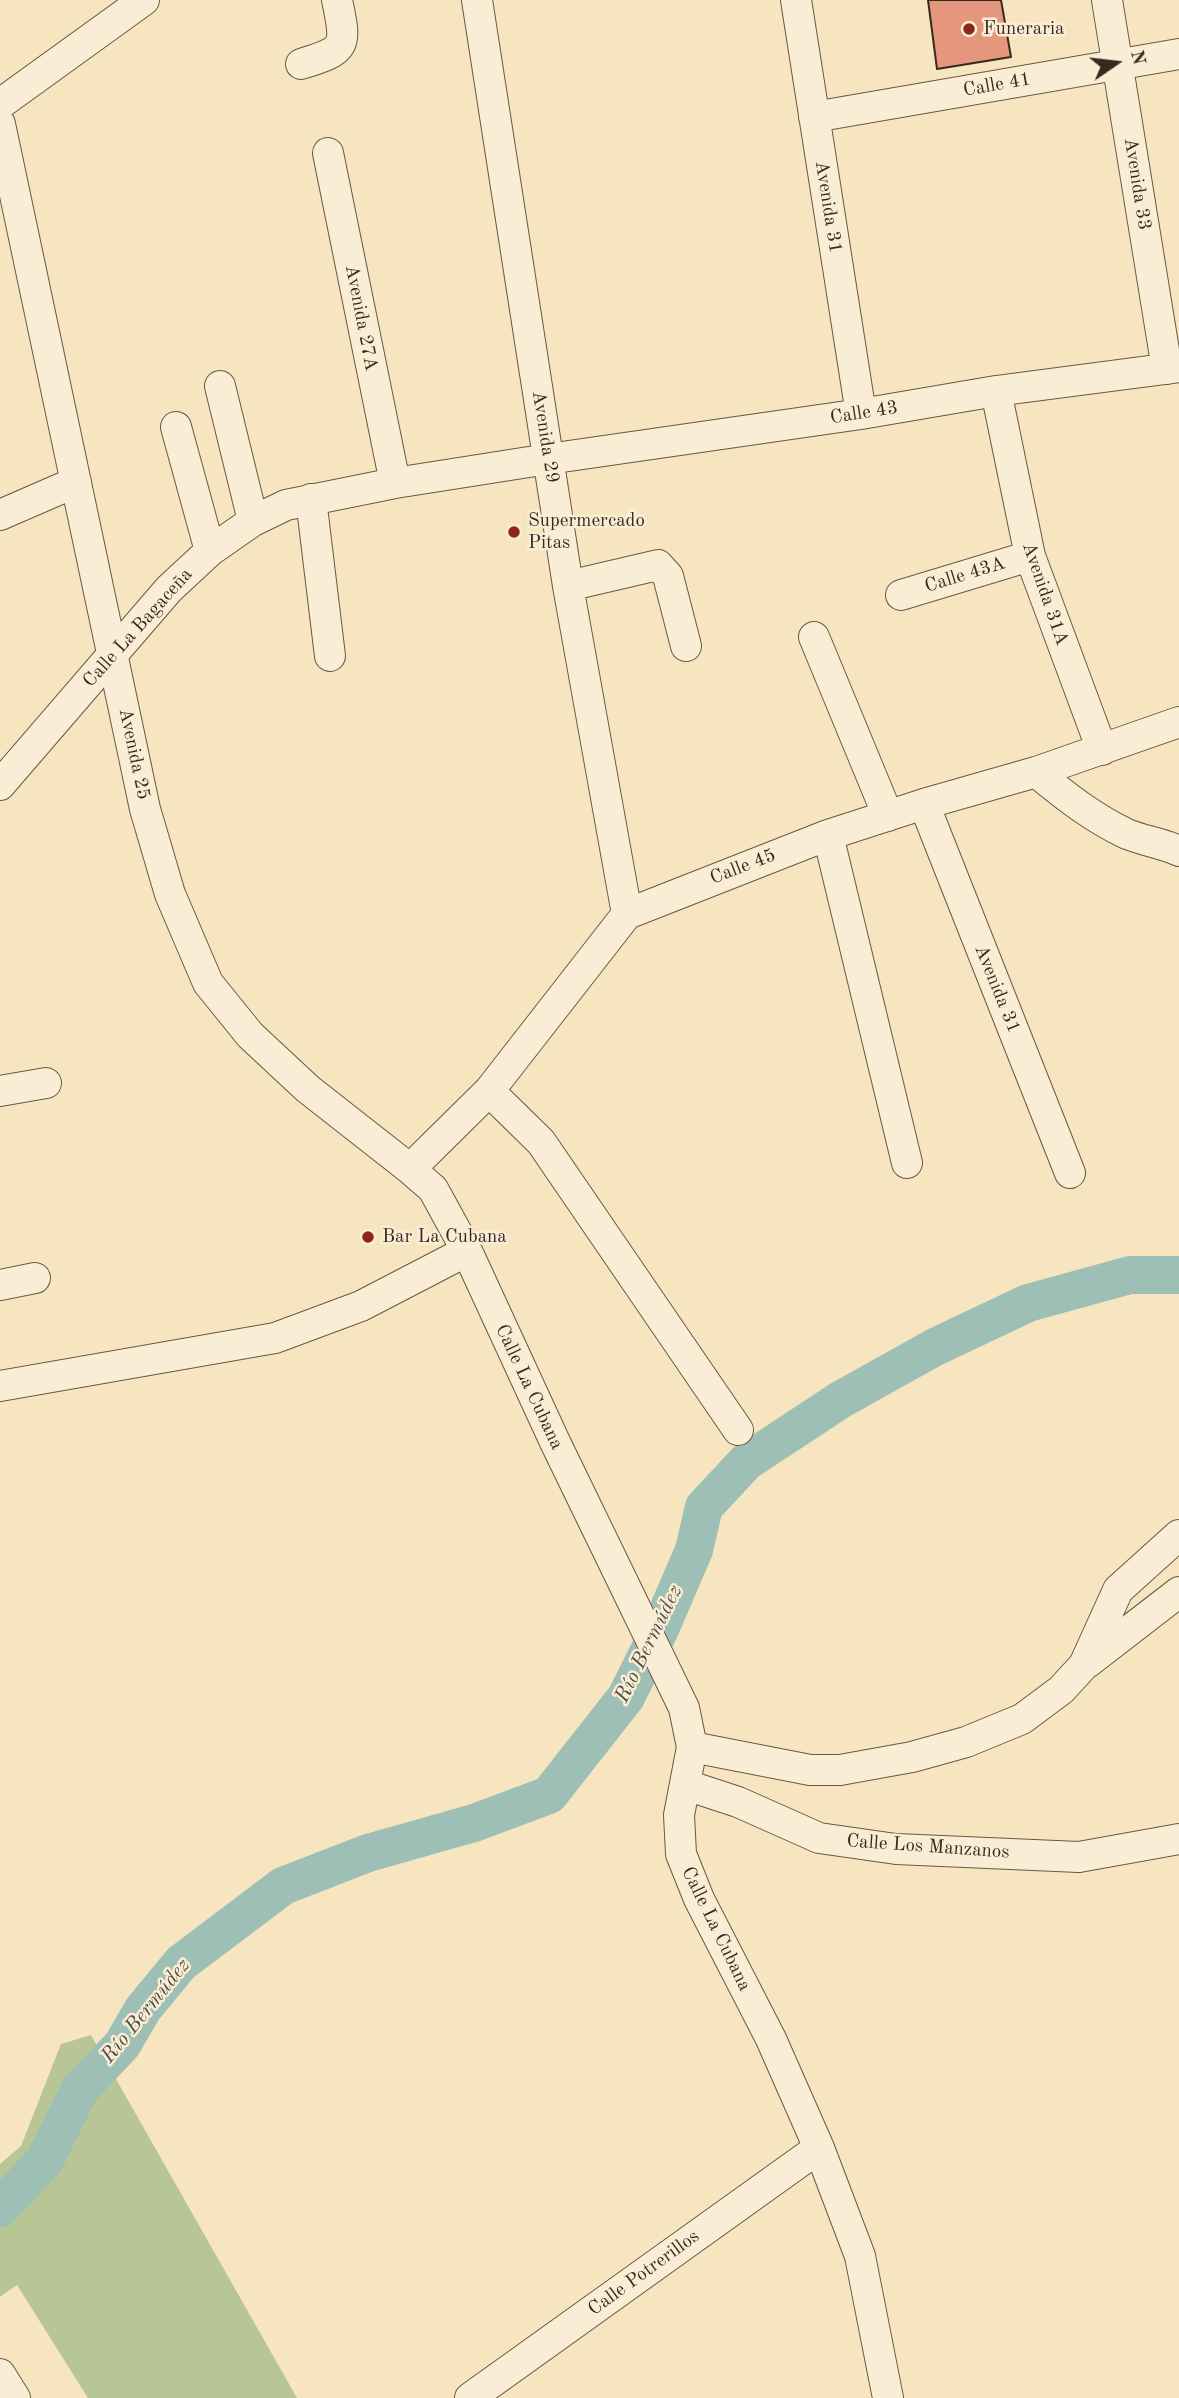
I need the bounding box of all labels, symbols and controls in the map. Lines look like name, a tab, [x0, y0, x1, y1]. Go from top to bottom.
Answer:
place label: Funeraria	[983, 18, 1064, 40]
marker: Funeraria	[961, 21, 977, 37]
north arrow	[1081, 28, 1151, 98]
text: N	[1126, 48, 1148, 67]
street label: Calle 41	[961, 68, 1033, 102]
street label: Avenida 33	[1118, 136, 1156, 232]
street label: Avenida 31	[809, 159, 847, 255]
street label: Avenida 27A	[340, 263, 382, 373]
street label: Avenida 29	[526, 389, 564, 485]
street label: Calle 43	[828, 396, 900, 430]
place label: Supermercado Pitas	[528, 510, 645, 554]
marker: Supermercado Pitas	[506, 524, 522, 540]
street label: Avenida 31A	[1017, 539, 1073, 649]
street label: Calle 43A	[922, 552, 1008, 598]
street label: Calle La Bagaceña	[78, 564, 198, 692]
street label: Avenida 25	[113, 706, 155, 802]
street label: Calle 45	[707, 844, 779, 890]
street label: Avenida 31	[969, 941, 1025, 1037]
place label: Bar La Cubana	[382, 1226, 507, 1248]
marker: Bar La Cubana	[360, 1229, 376, 1245]
street label: Calle La Cubana	[490, 1321, 568, 1453]
water label: Río Bermúdez	[610, 1581, 688, 1707]
street label: Calle Los Manzanos	[846, 1830, 1010, 1864]
street label: Calle La Cubana	[676, 1863, 756, 1995]
water label: Río Bermúdez	[96, 1953, 196, 2069]
street label: Calle Potrerillos	[584, 2225, 704, 2321]

